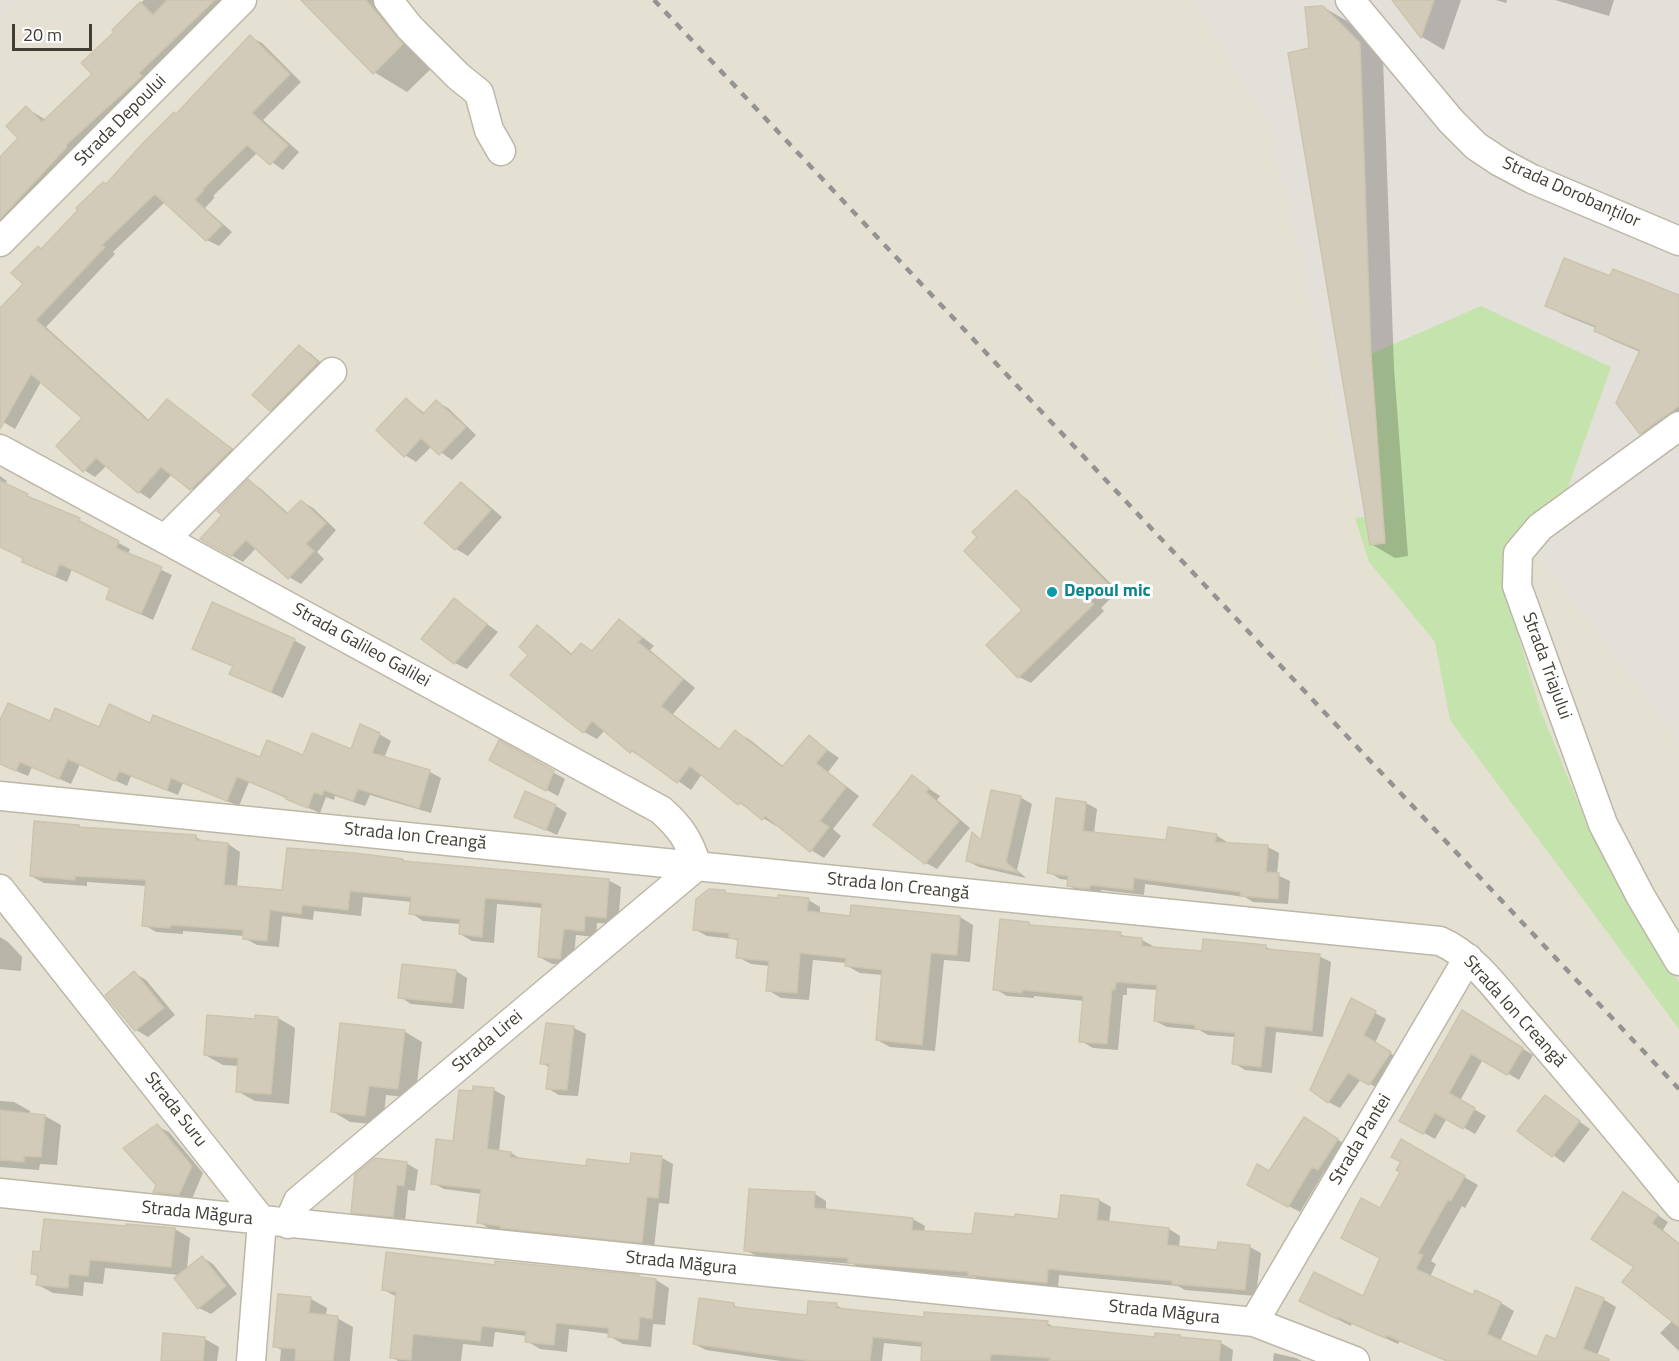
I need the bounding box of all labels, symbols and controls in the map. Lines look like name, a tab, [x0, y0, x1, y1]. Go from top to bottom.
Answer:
scale bar	[15, 12, 94, 50]
text: 20 m	[23, 21, 62, 48]
street label: Strada Depoului	[71, 71, 171, 171]
street label: Strada Dorobanților	[1499, 153, 1643, 233]
place label: Depoul mic	[1064, 581, 1151, 603]
marker: Depoul mic	[1045, 585, 1059, 599]
street label: Strada Galileo Galilei	[288, 599, 434, 693]
street label: Strada Triajului	[1517, 610, 1575, 722]
street label: Strada Ion Creangă	[343, 819, 487, 855]
street label: Strada Ion Creangă	[826, 869, 970, 905]
street label: Strada Ion Creangă	[1458, 952, 1570, 1072]
street label: Strada Lirei	[448, 1006, 528, 1078]
street label: Strada Suru	[139, 1068, 211, 1152]
street label: Strada Pantei	[1325, 1091, 1397, 1189]
street label: Strada Măgura	[140, 1197, 254, 1231]
street label: Strada Măgura	[624, 1247, 738, 1281]
street label: Strada Măgura	[1107, 1296, 1221, 1330]

